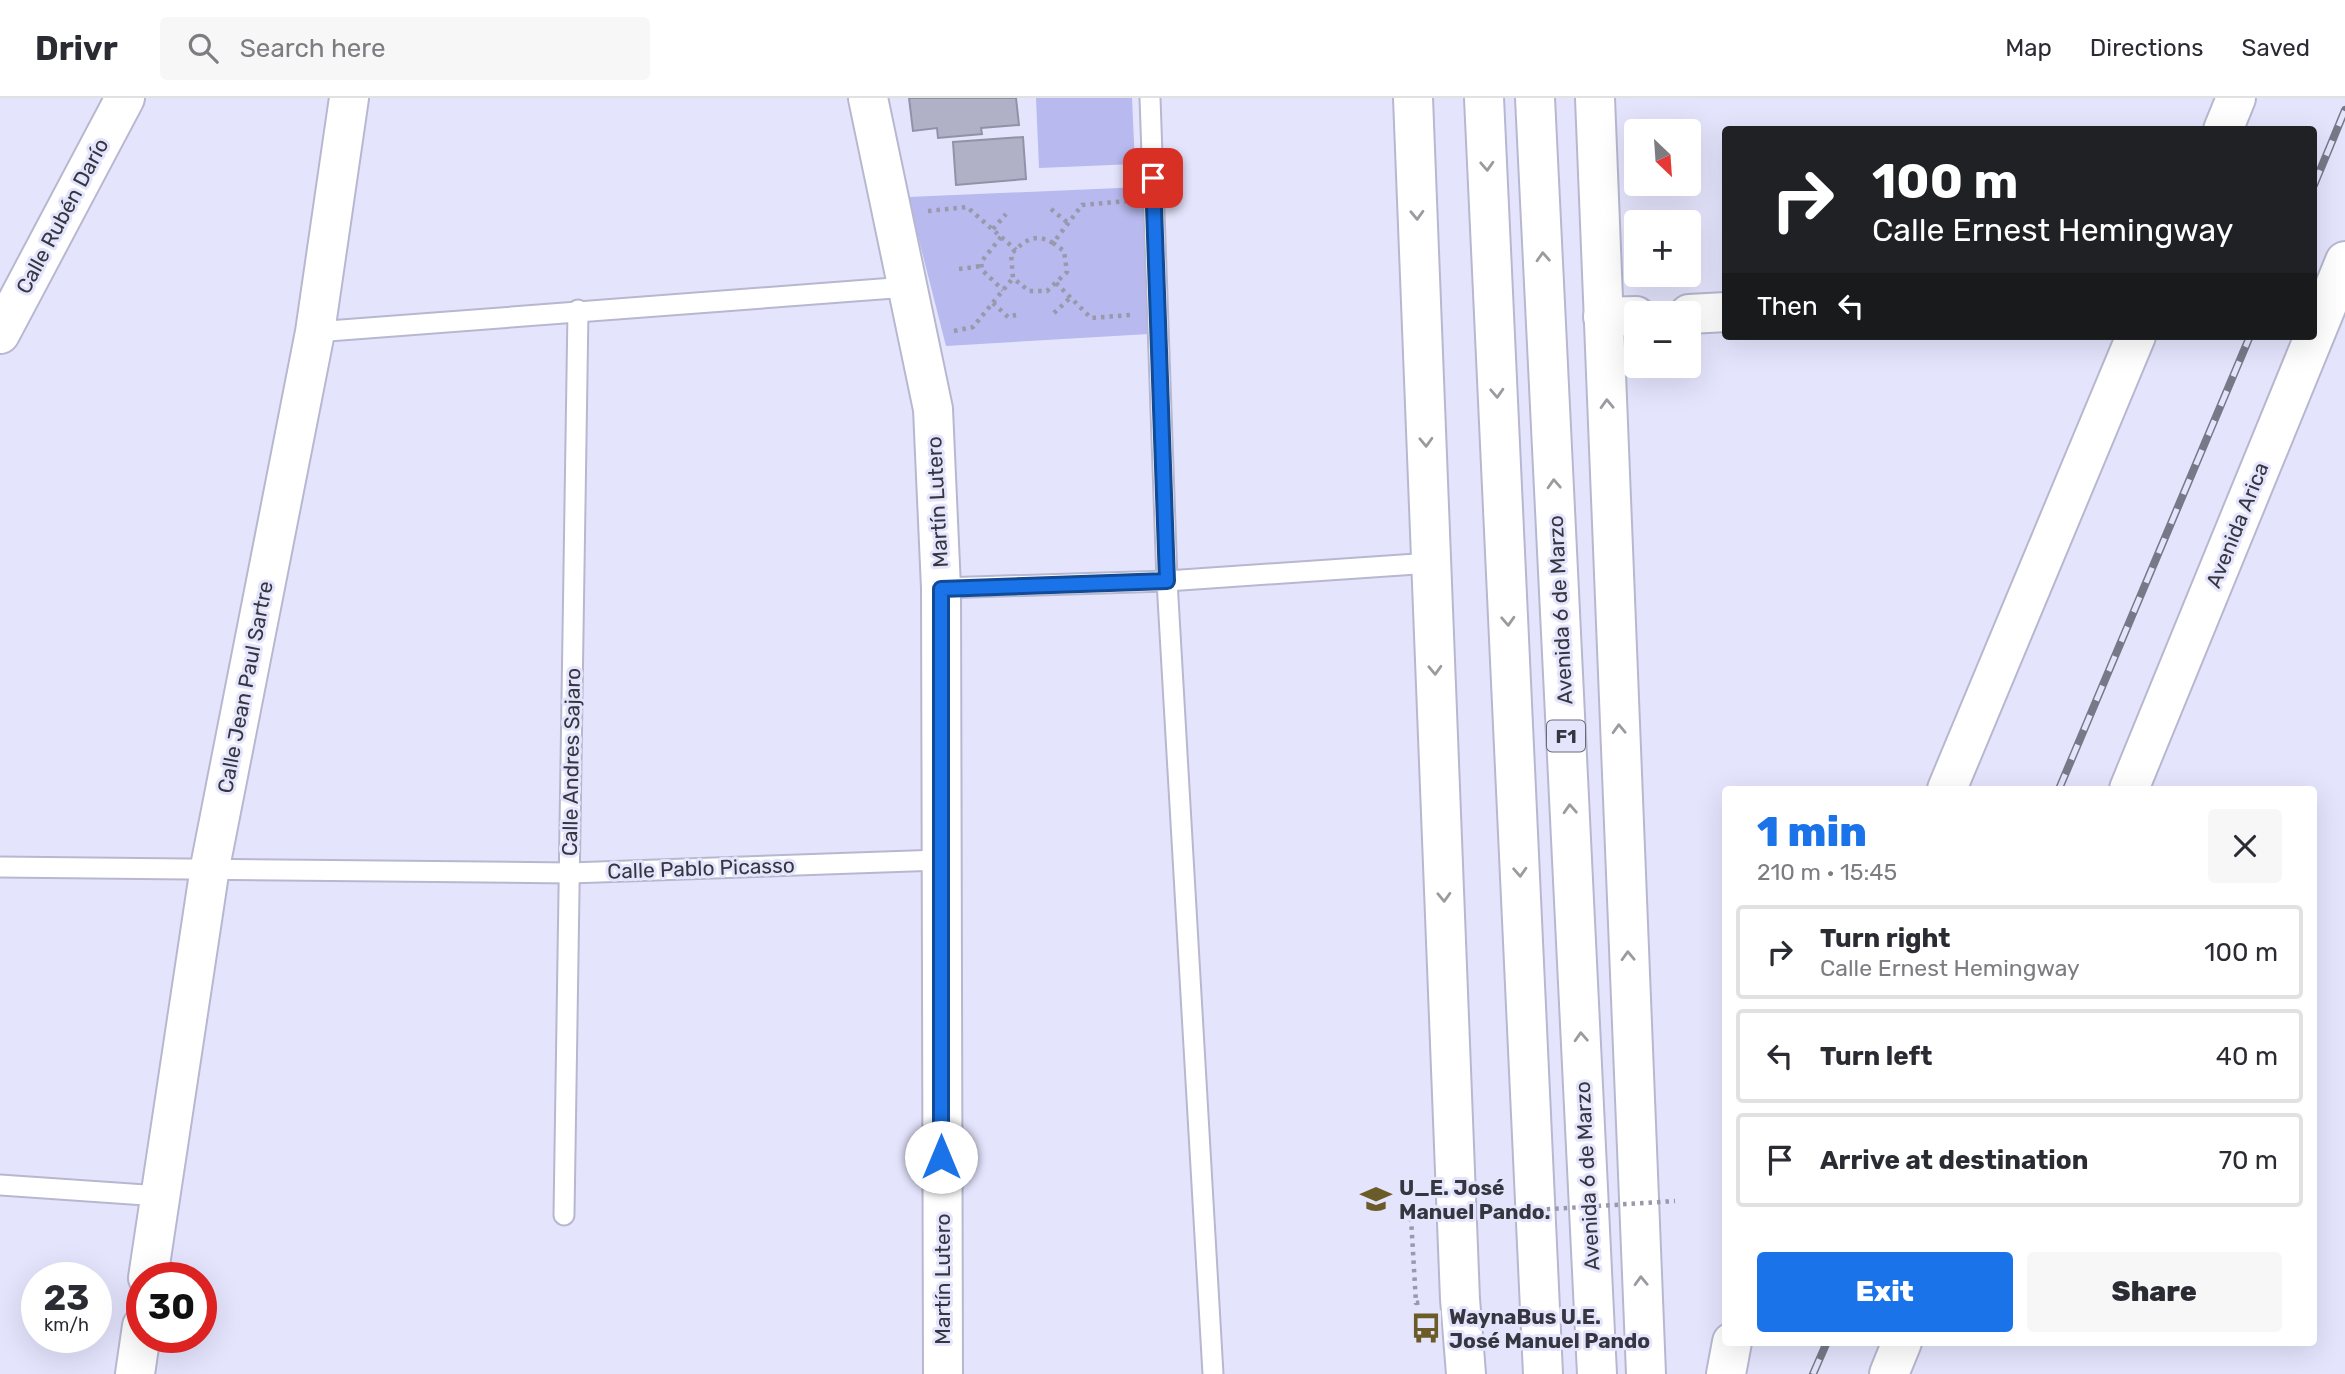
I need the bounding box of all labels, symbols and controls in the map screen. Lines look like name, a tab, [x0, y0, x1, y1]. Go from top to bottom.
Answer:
search box	[160, 17, 650, 80]
text: Drivr	[35, 29, 118, 68]
icon: search	[184, 29, 222, 67]
text: Search here	[240, 33, 386, 64]
text: Map	[2005, 34, 2052, 62]
text: Directions	[2090, 34, 2203, 62]
text: Saved	[2241, 34, 2310, 62]
north arrow	[1624, 119, 1701, 196]
map controls	[1624, 119, 1701, 378]
street label: Calle Rubén Darío	[10, 134, 114, 298]
pin	[1123, 148, 1183, 208]
text: 100 m	[1872, 152, 2018, 210]
icon: right	[1757, 154, 1848, 245]
icon: arrive	[1134, 159, 1172, 197]
one-way arrow	[1479, 161, 1494, 172]
one-way arrow	[1410, 210, 1425, 221]
button: +	[1624, 210, 1701, 287]
text: Calle Ernest Hemingway	[1872, 211, 2233, 249]
one-way arrow	[1536, 251, 1551, 262]
icon: left	[1832, 287, 1870, 325]
text: Then	[1757, 291, 1818, 322]
button: −	[1624, 301, 1701, 378]
one-way arrow	[1490, 388, 1505, 399]
one-way arrow	[1599, 398, 1614, 409]
street label: Martín Lutero	[921, 436, 953, 568]
one-way arrow	[1418, 437, 1433, 448]
street label: Avenida Arica	[2200, 459, 2274, 591]
one-way arrow	[1547, 479, 1562, 490]
street label: Avenida 6 de Marzo	[1543, 515, 1577, 705]
street label: Calle Jean Paul Sartre	[212, 579, 278, 795]
one-way arrow	[1500, 615, 1515, 626]
one-way arrow	[1427, 665, 1442, 676]
street label: Calle Andres Sajaro	[557, 668, 585, 856]
road number: F1	[1547, 720, 1585, 751]
one-way arrow	[1612, 723, 1627, 734]
one-way arrow	[1562, 804, 1577, 815]
text: 1 min	[1757, 807, 1867, 857]
button: close	[2208, 809, 2282, 883]
street label: Calle Pablo Picasso	[607, 852, 795, 884]
text: 210 m · 15:45	[1757, 858, 1897, 886]
one-way arrow	[1512, 867, 1527, 878]
one-way arrow	[1436, 892, 1451, 903]
text: Turn right	[1820, 923, 1950, 954]
icon: right	[1761, 933, 1799, 971]
text: 100 m	[2204, 937, 2278, 968]
one-way arrow	[1621, 950, 1636, 961]
text: Calle Ernest Hemingway	[1820, 954, 2080, 982]
one-way arrow	[1573, 1031, 1588, 1042]
icon: left	[1761, 1037, 1799, 1075]
text: Turn left	[1820, 1041, 1932, 1072]
text: 40 m	[2216, 1041, 2278, 1072]
street label: Avenida 6 de Marzo	[1570, 1081, 1604, 1271]
position arrow	[904, 1120, 978, 1194]
icon: arrive	[1761, 1141, 1799, 1179]
text: Arrive at destination	[1820, 1145, 2088, 1176]
text: 70 m	[2219, 1145, 2278, 1176]
place label: U_E. José Manuel Pando.	[1399, 1175, 1551, 1224]
school or university icon: U_E. José Manuel Pando.	[1359, 1182, 1393, 1216]
street label: Martín Lutero	[930, 1213, 955, 1345]
button: Exit	[1757, 1252, 2013, 1332]
button: Share	[2027, 1252, 2282, 1332]
speed limit sign: 30	[126, 1262, 217, 1353]
one-way arrow	[1634, 1276, 1649, 1287]
text: 23	[44, 1277, 89, 1319]
place label: WaynaBus U.E. José Manuel Pando	[1449, 1304, 1650, 1353]
bus stop icon: WaynaBus U.E. José Manuel Pando	[1409, 1311, 1443, 1345]
text: km/h	[44, 1314, 89, 1336]

